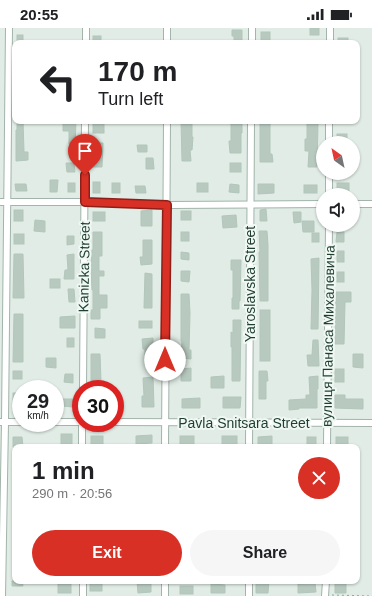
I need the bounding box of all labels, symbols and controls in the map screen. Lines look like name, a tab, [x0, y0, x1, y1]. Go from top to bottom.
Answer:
text: 20:55	[20, 6, 58, 23]
icon: left	[32, 56, 84, 108]
text: 170 m	[98, 56, 177, 87]
text: Turn left	[98, 89, 163, 109]
pin	[68, 134, 102, 175]
north arrow	[316, 136, 360, 180]
map controls	[316, 136, 360, 232]
icon: arrive	[74, 140, 96, 162]
button: sound	[316, 188, 360, 232]
street label: Kanizka Street	[75, 221, 93, 313]
street label: Yaroslavska Street	[242, 226, 258, 342]
street label: вулиця Панаса Михалевича	[318, 245, 338, 427]
position arrow	[144, 339, 186, 381]
speed limit sign: 30	[72, 380, 124, 432]
text: 29	[27, 390, 49, 412]
text: km/h	[27, 410, 49, 421]
street label: Pavla Snitsara Street	[178, 415, 310, 431]
text: 1 min	[32, 457, 95, 484]
button: close	[298, 457, 340, 499]
text: 290 m · 20:56	[32, 486, 112, 501]
button: Exit	[32, 530, 182, 576]
button: Share	[190, 530, 340, 576]

